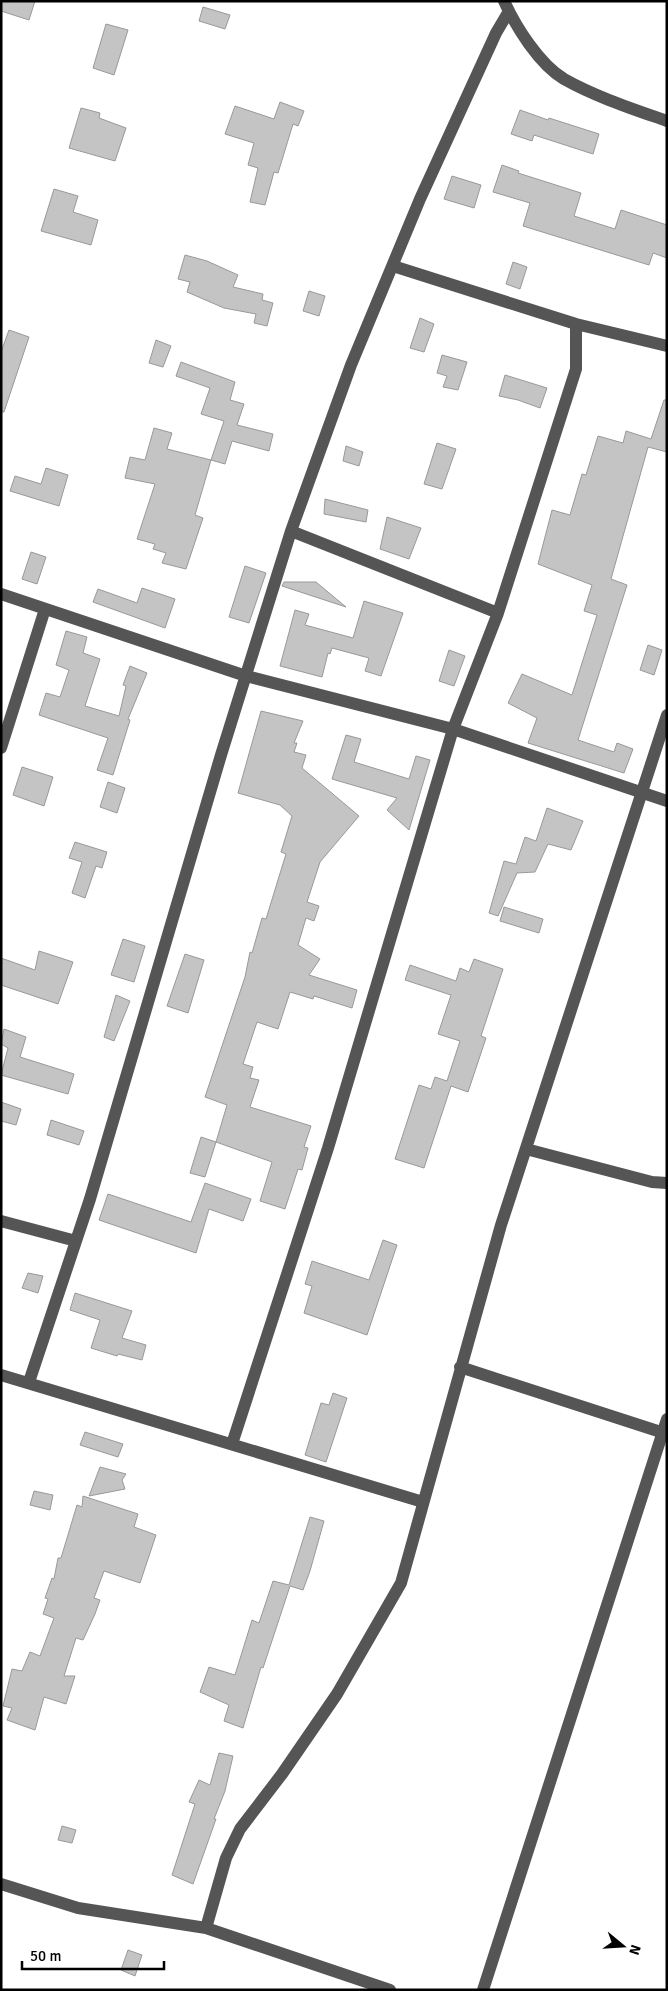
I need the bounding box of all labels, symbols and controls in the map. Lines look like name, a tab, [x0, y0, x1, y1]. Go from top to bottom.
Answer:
north arrow	[598, 1921, 648, 1971]
scale bar	[22, 1938, 165, 1970]
text: N	[625, 1943, 644, 1957]
text: 50 m	[30, 1947, 61, 1965]

